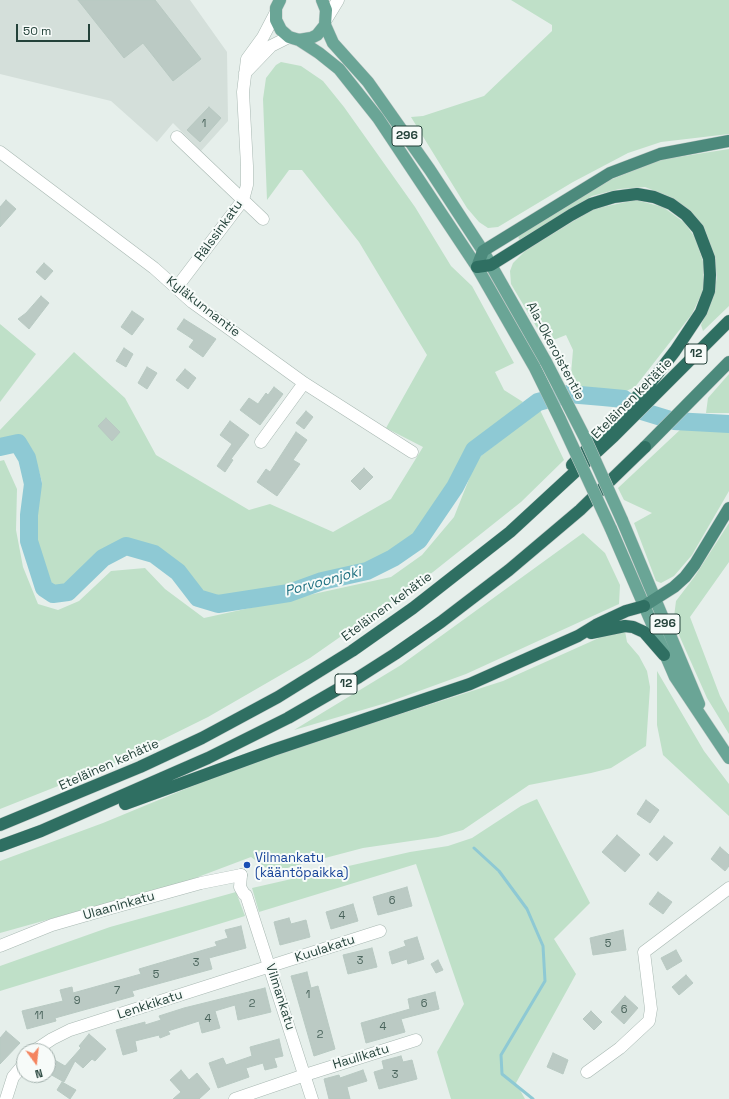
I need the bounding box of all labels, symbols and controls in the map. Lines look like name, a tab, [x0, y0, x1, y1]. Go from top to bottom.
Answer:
scale bar	[18, 16, 92, 42]
text: 50 m	[23, 23, 51, 39]
house number: 1	[202, 117, 206, 131]
road number: 296	[392, 126, 422, 146]
street label: Rälssinkatu	[192, 197, 246, 265]
street label: Kyläkunnantie	[163, 273, 243, 341]
street label: Ala-Okeroistentie	[523, 299, 587, 403]
road number: 12	[685, 344, 707, 364]
street label: Eteläinen kehätie	[588, 355, 676, 443]
water label: Porvoonjoki	[283, 564, 363, 600]
street label: Eteläinen kehätie	[339, 569, 435, 645]
road number: 296	[650, 614, 680, 634]
road number: 12	[335, 674, 357, 694]
street label: Eteläinen kehätie	[57, 736, 161, 794]
place label: Vilmankatu (kääntöpaikka)	[255, 850, 348, 881]
marker: Vilmankatu (kääntöpaikka)	[242, 860, 252, 870]
street label: Ulaaninkatu	[81, 888, 157, 924]
house number: 6	[389, 894, 395, 908]
house number: 4	[339, 909, 345, 923]
street label: Kuulakatu	[293, 932, 357, 966]
house number: 5	[605, 937, 611, 951]
house number: 3	[357, 954, 363, 968]
house number: 3	[193, 956, 199, 970]
street label: Vilmankatu	[262, 962, 298, 1032]
house number: 5	[153, 968, 159, 982]
house number: 7	[114, 984, 120, 998]
street label: Lenkkikatu	[115, 987, 185, 1023]
house number: 1	[306, 988, 310, 1002]
house number: 9	[74, 994, 80, 1008]
house number: 2	[249, 997, 255, 1011]
house number: 6	[421, 997, 427, 1011]
house number: 6	[621, 1003, 627, 1017]
house number: 11	[34, 1009, 44, 1023]
house number: 4	[205, 1012, 211, 1026]
house number: 4	[380, 1020, 386, 1034]
house number: 2	[317, 1028, 323, 1042]
street label: Haulikatu	[331, 1041, 391, 1073]
north arrow	[16, 1043, 56, 1083]
text: N	[33, 1066, 44, 1081]
house number: 3	[392, 1068, 398, 1082]

